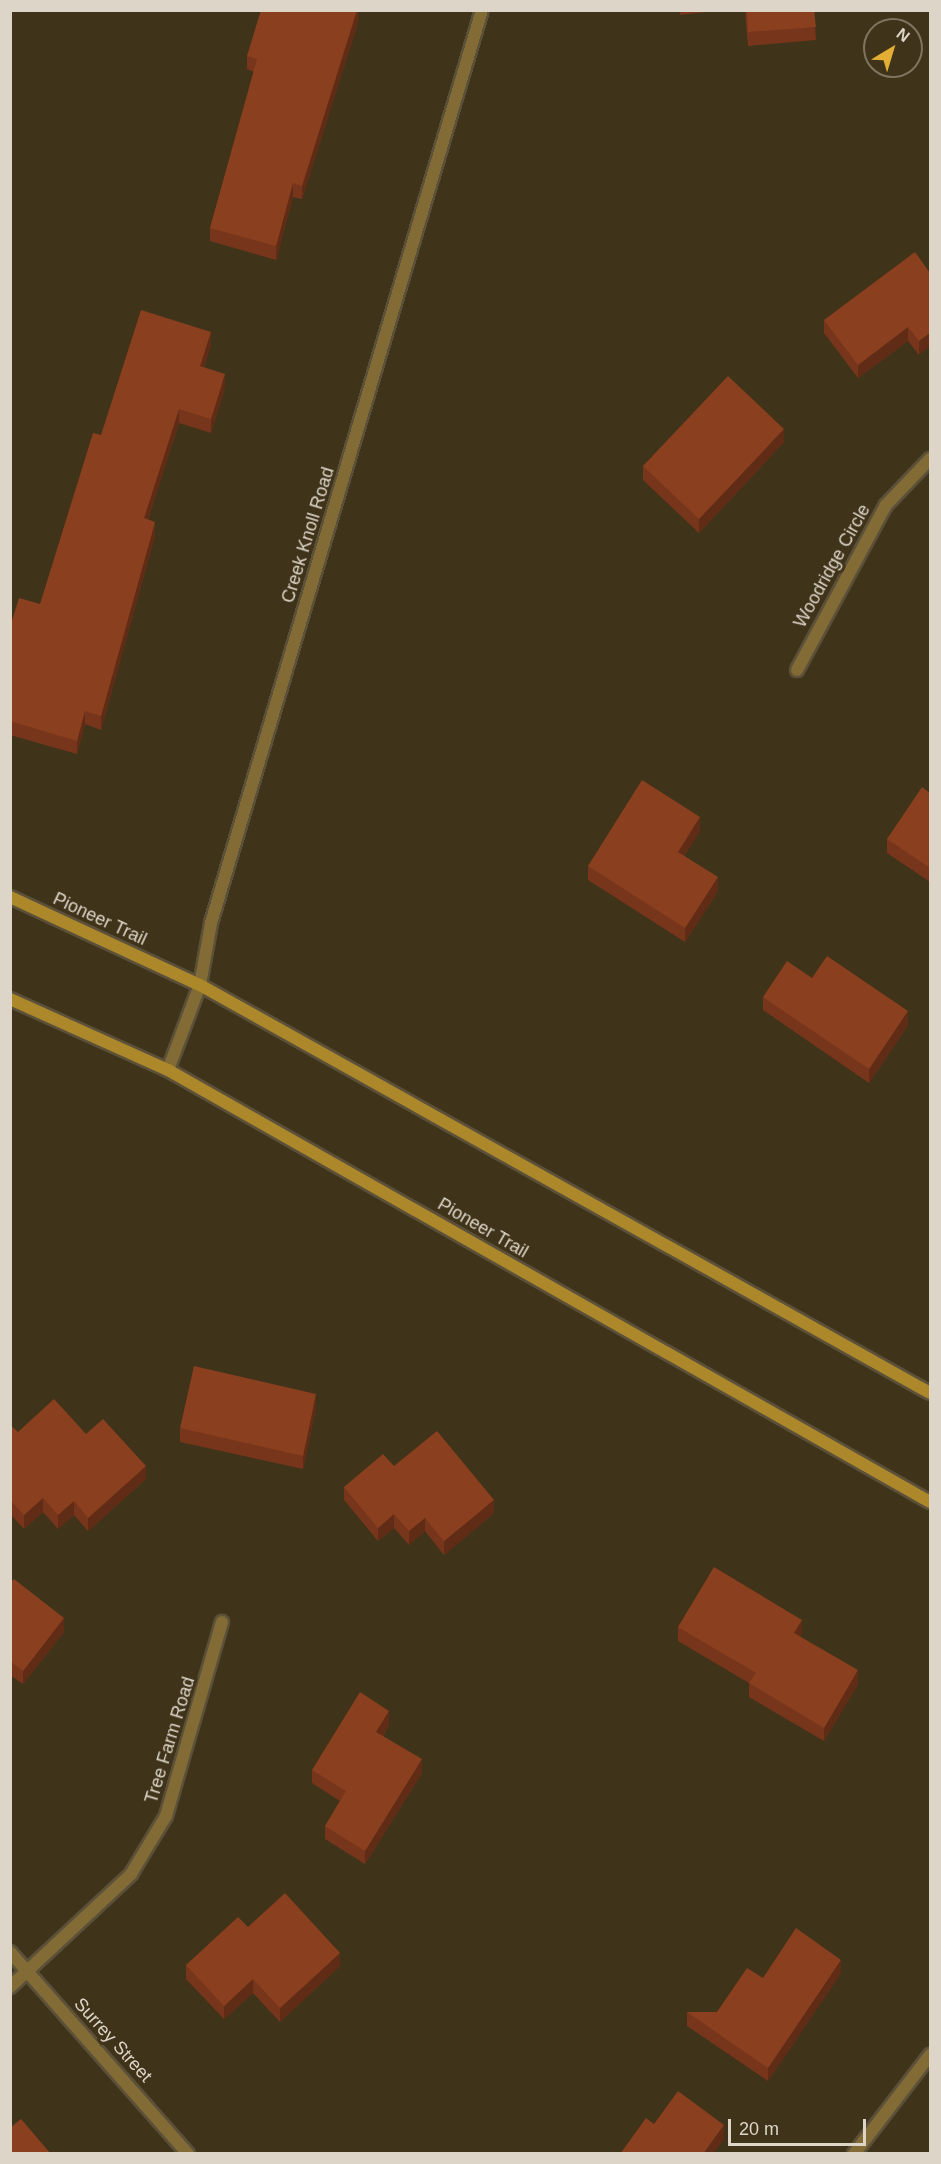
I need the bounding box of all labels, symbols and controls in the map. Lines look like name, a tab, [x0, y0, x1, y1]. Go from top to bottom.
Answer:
north arrow	[863, 18, 923, 78]
text: N	[893, 25, 913, 45]
street label: Creek Knoll Road	[277, 464, 339, 606]
street label: Woodridge Circle	[789, 501, 875, 631]
street label: Pioneer Trail	[49, 888, 151, 950]
street label: Pioneer Trail	[434, 1193, 532, 1263]
street label: Tree Farm Road	[140, 1674, 200, 1806]
street label: Surrey Street	[69, 1993, 157, 2087]
scale bar	[731, 2107, 869, 2145]
text: 20 m	[739, 2119, 779, 2139]

